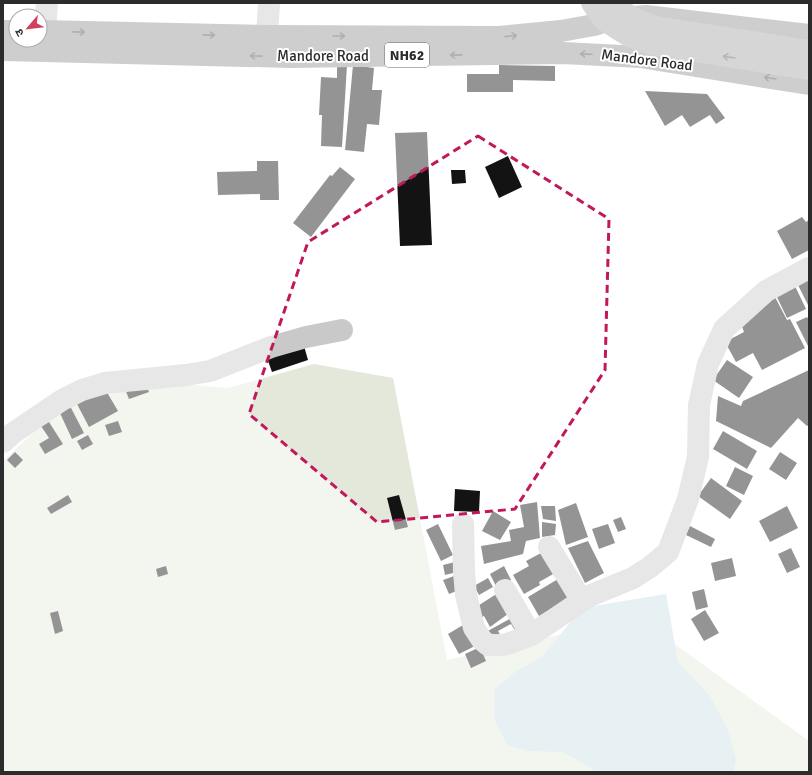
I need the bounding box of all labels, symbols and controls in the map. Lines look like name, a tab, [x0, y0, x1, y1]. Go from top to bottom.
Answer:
north arrow	[8, 8, 48, 48]
text: उ	[12, 26, 27, 38]
one-way arrow	[72, 28, 85, 36]
one-way arrow	[202, 31, 215, 38]
one-way arrow	[332, 32, 345, 40]
one-way arrow	[504, 32, 517, 40]
road number: NH62	[385, 43, 429, 67]
street label: Mandore Road	[600, 45, 694, 75]
street label: Mandore Road	[277, 47, 369, 65]
one-way arrow	[580, 50, 593, 58]
one-way arrow	[450, 51, 463, 59]
one-way arrow	[250, 52, 263, 60]
one-way arrow	[723, 52, 736, 60]
one-way arrow	[764, 74, 777, 82]

